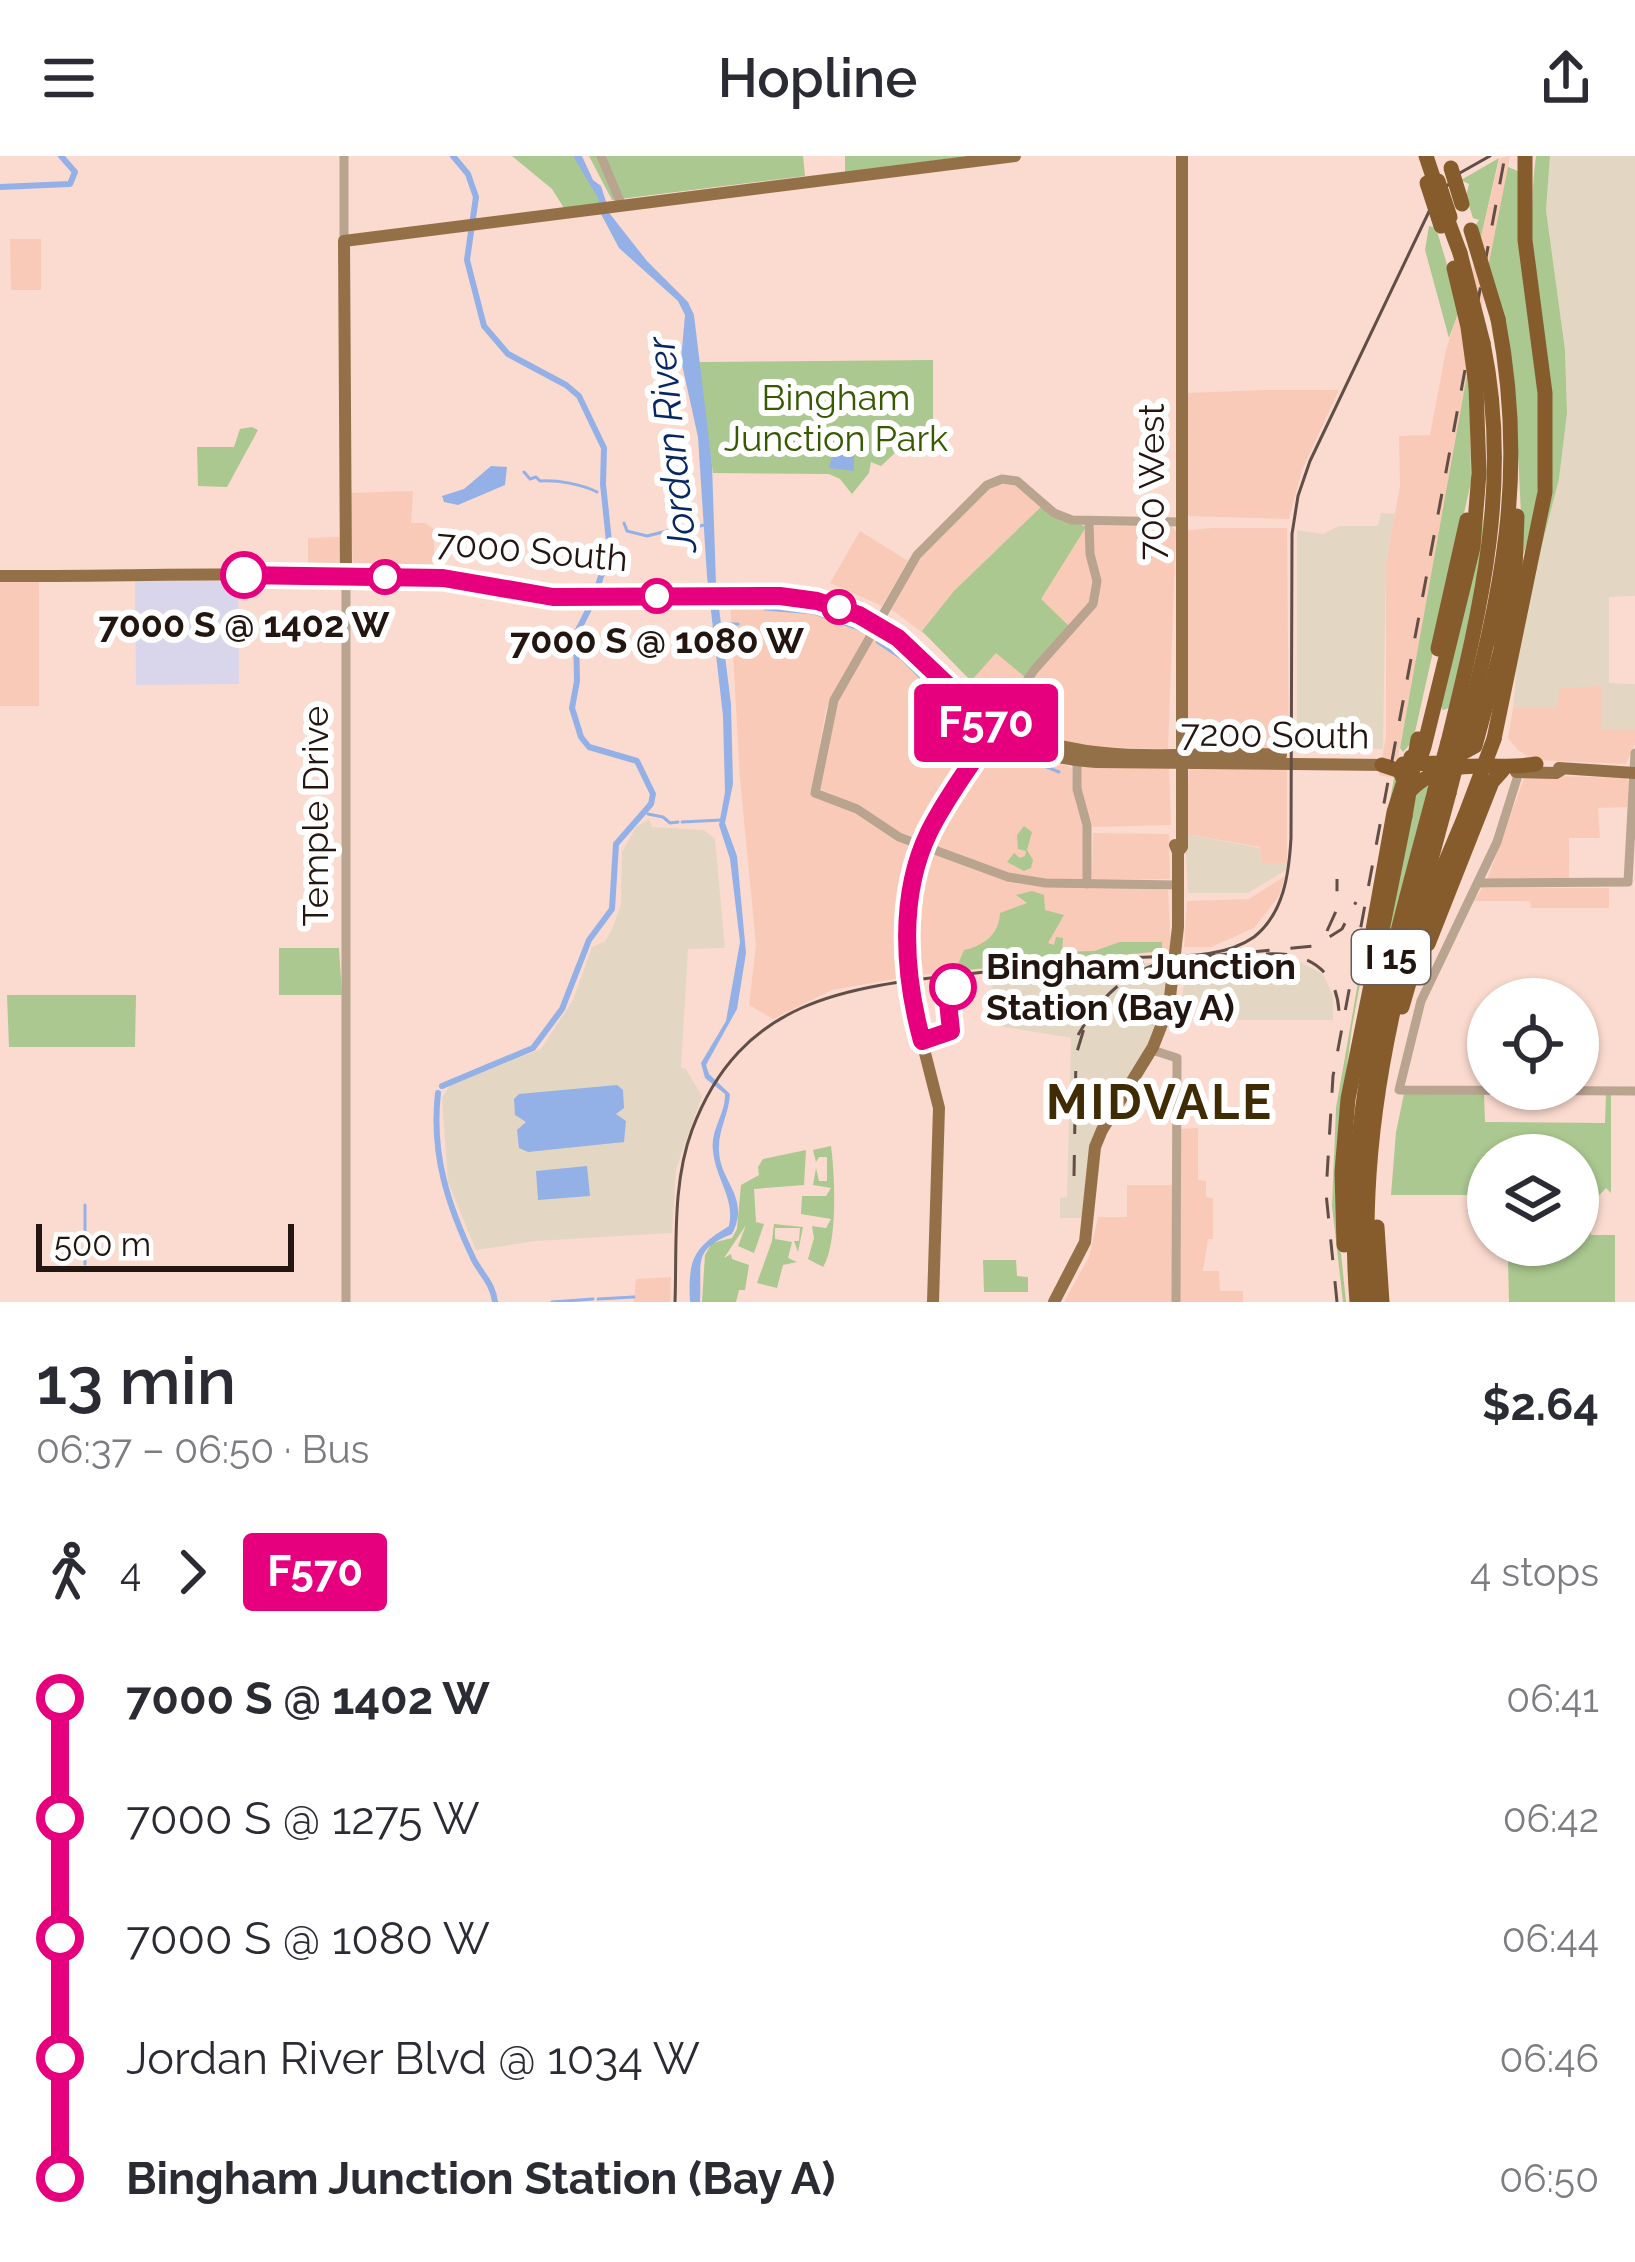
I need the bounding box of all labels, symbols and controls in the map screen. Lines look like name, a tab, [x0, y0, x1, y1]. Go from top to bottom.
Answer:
icon: menu	[36, 45, 102, 111]
icon: share	[1533, 45, 1599, 111]
text: Hopline	[718, 46, 917, 110]
water label: Jordan River	[637, 333, 705, 557]
park label: Bingham Junction Park	[724, 376, 948, 459]
street label: 700 West	[1130, 404, 1172, 560]
street label: 7000 South	[434, 521, 630, 579]
marker: 7000 S @ 1402 W	[222, 553, 266, 597]
unlabelled marker	[369, 561, 401, 593]
marker: 7000 S @ 1080 W	[641, 580, 673, 612]
unlabelled marker	[823, 591, 855, 623]
place label: 7000 S @ 1402 W	[99, 603, 390, 645]
place label: 7000 S @ 1080 W	[510, 619, 804, 661]
line badge: F570	[902, 684, 1070, 762]
text: F570	[938, 698, 1034, 747]
street label: Temple Drive	[294, 706, 336, 926]
street label: 7200 South	[1180, 711, 1370, 757]
road number: I 15	[1352, 930, 1430, 984]
place label: Bingham Junction Station (Bay A)	[986, 945, 1296, 1028]
marker: Bingham Junction Station (Bay A)	[931, 965, 975, 1009]
map controls	[1467, 978, 1599, 1266]
button: locate	[1467, 978, 1599, 1110]
district label: MIDVALE	[1046, 1074, 1274, 1130]
button: layers	[1467, 1134, 1599, 1266]
scale bar	[36, 1218, 294, 1271]
text: 500 m	[54, 1225, 151, 1264]
text: 13 min	[36, 1342, 236, 1419]
text: $2.64	[1482, 1378, 1599, 1431]
text: 06:37 – 06:50 · Bus	[36, 1426, 369, 1472]
icon: walk	[36, 1539, 102, 1605]
icon: forward	[159, 1539, 225, 1605]
text: F570	[267, 1547, 363, 1596]
text: 4	[120, 1549, 141, 1595]
text: 4 stops	[1470, 1549, 1599, 1595]
text: 7000 S @ 1402 W	[126, 1672, 490, 1725]
text: 06:41	[1506, 1675, 1599, 1721]
text: 7000 S @ 1275 W	[126, 1792, 480, 1845]
text: 06:42	[1503, 1795, 1599, 1841]
text: 7000 S @ 1080 W	[126, 1912, 490, 1965]
text: 06:44	[1502, 1915, 1599, 1961]
text: Jordan River Blvd @ 1034 W	[126, 2032, 700, 2085]
text: 06:46	[1499, 2035, 1599, 2081]
text: Bingham Junction Station (Bay A)	[126, 2152, 835, 2205]
text: 06:50	[1499, 2155, 1599, 2201]

